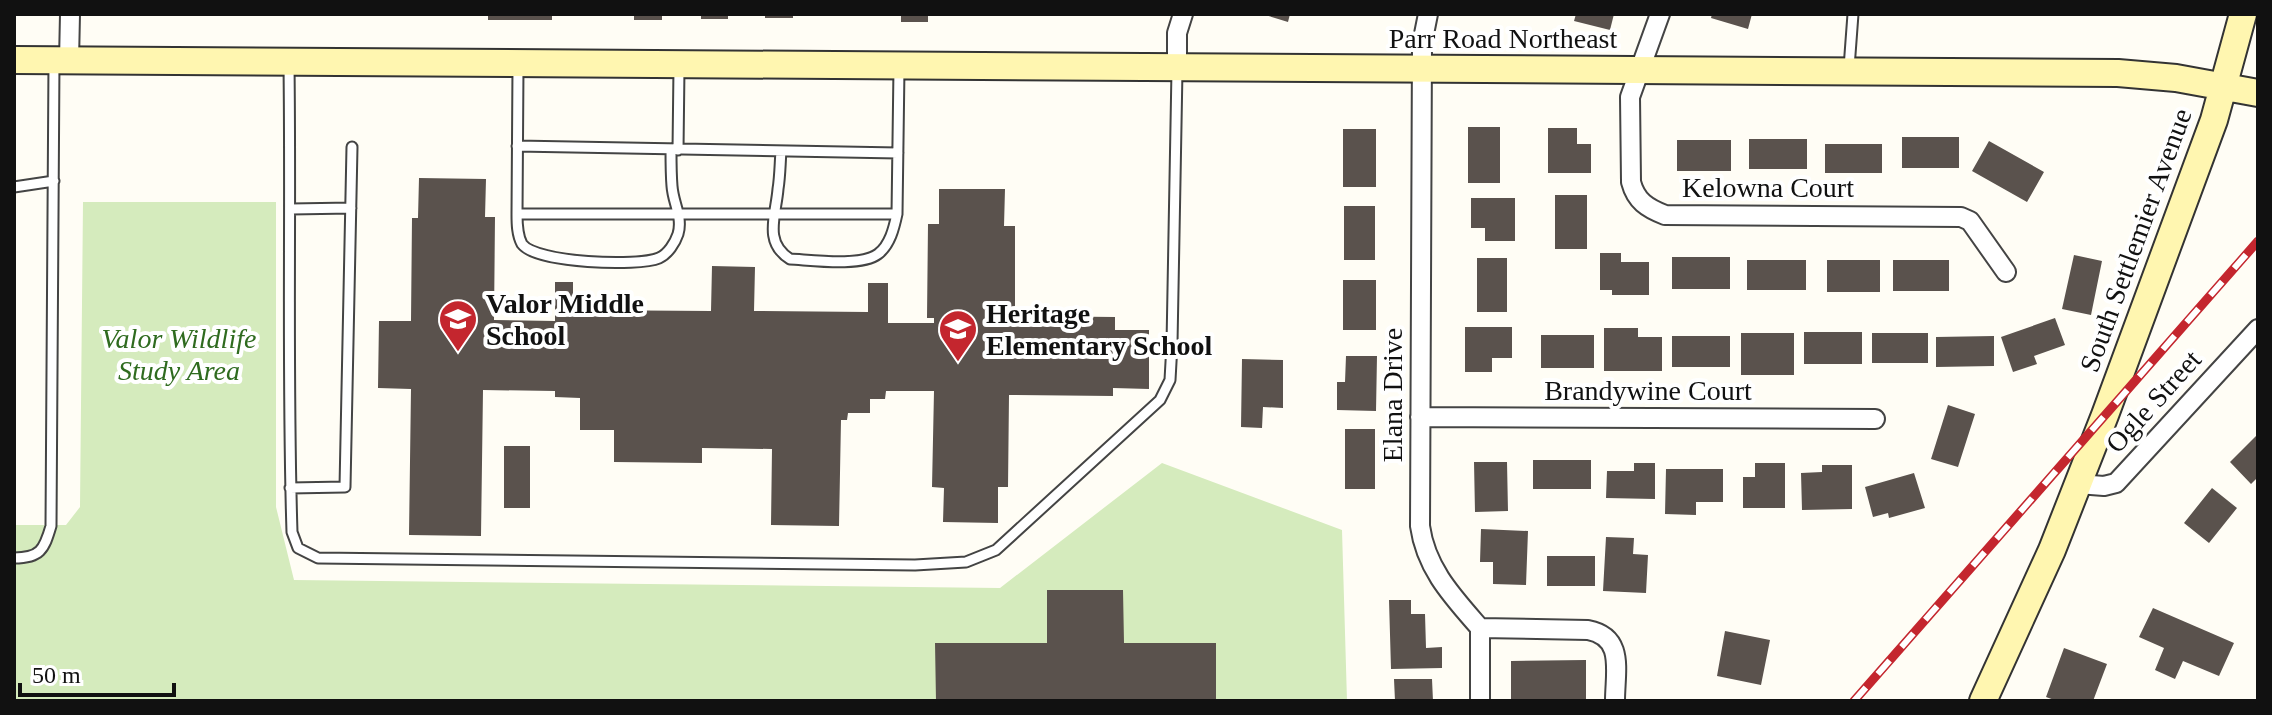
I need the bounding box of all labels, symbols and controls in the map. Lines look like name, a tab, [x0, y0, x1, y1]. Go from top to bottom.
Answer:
street label: Parr Road Northeast	[1389, 23, 1618, 54]
street label: South Settlemier Avenue	[2073, 104, 2198, 376]
street label: Kelowna Court	[1682, 172, 1854, 203]
place label: Valor Middle School	[486, 288, 644, 351]
school or university icon: Valor Middle School	[437, 298, 479, 353]
place label: Heritage Elementary School	[986, 298, 1213, 361]
school or university icon: Heritage Elementary School	[937, 308, 979, 363]
park label: Valor Wildlife Study Area	[102, 323, 256, 386]
street label: Elana Drive	[1377, 328, 1408, 462]
street label: Ogle Street	[2099, 344, 2207, 459]
street label: Brandywine Court	[1544, 375, 1752, 406]
scale bar	[20, 647, 174, 697]
text: 50 m	[32, 662, 81, 688]

